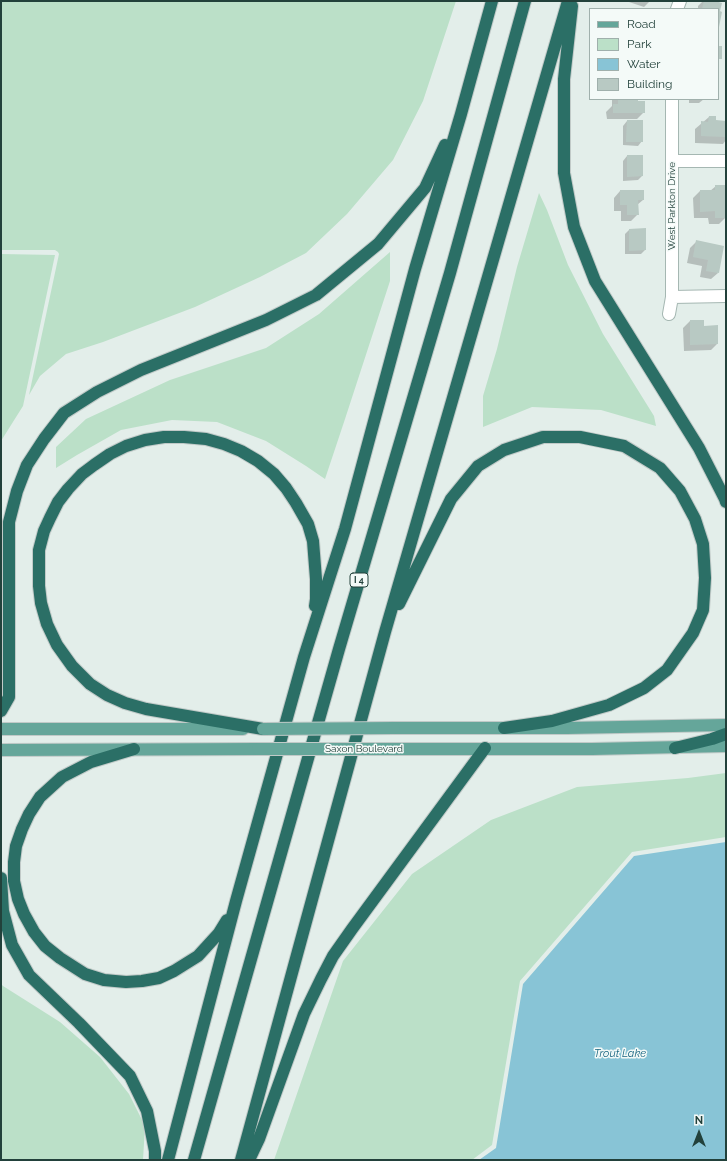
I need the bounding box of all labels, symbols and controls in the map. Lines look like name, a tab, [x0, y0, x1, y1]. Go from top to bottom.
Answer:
legend	[589, 8, 719, 100]
text: Road	[627, 17, 656, 31]
text: Park	[627, 37, 652, 51]
text: Water	[627, 57, 661, 71]
text: Building	[627, 77, 673, 91]
street label: West Parkton Drive	[666, 162, 678, 250]
road number: I 4	[350, 573, 368, 587]
street label: Saxon Boulevard	[325, 743, 403, 755]
water label: Trout Lake	[594, 1047, 646, 1061]
north arrow	[679, 1113, 719, 1153]
text: N	[695, 1114, 703, 1127]

